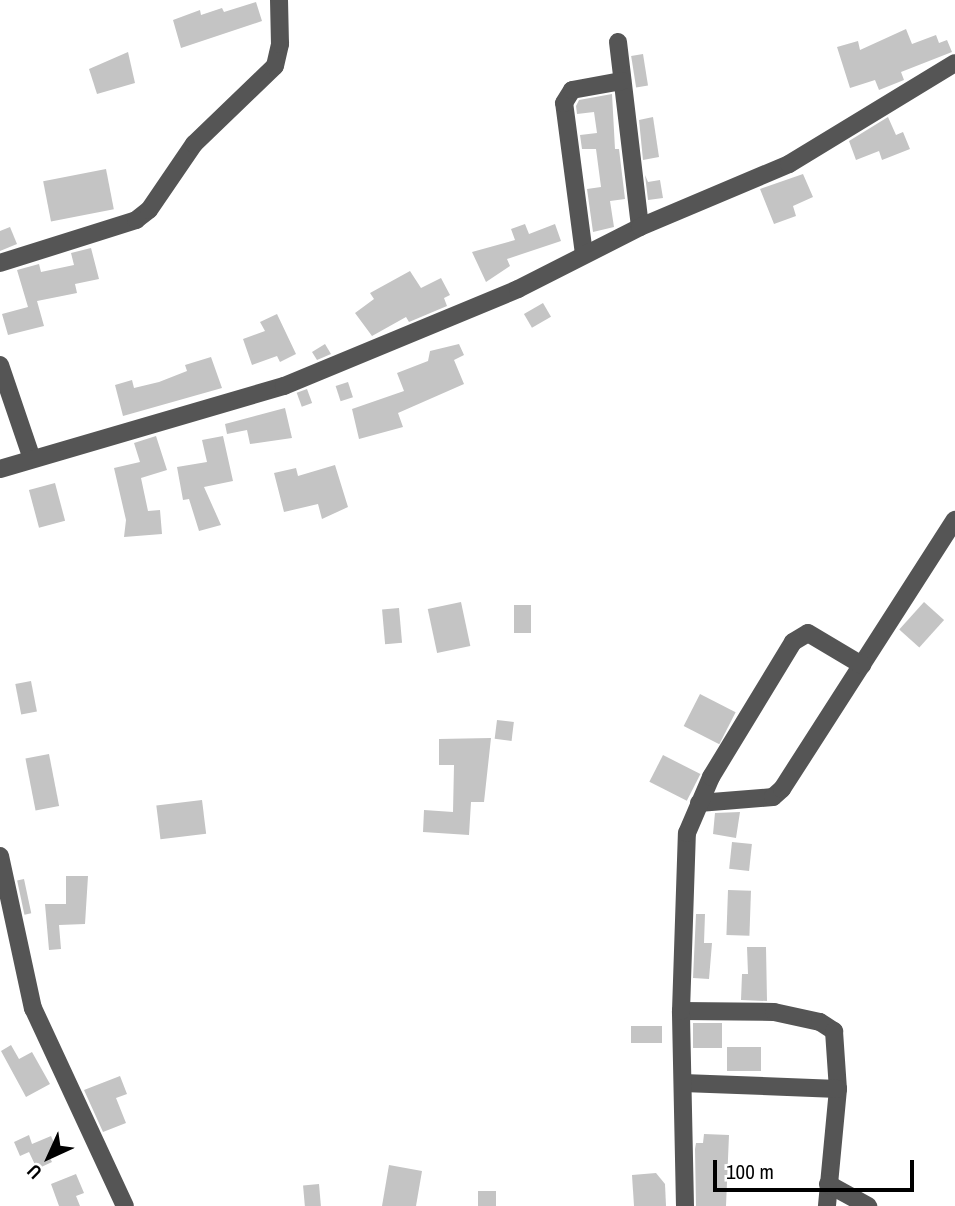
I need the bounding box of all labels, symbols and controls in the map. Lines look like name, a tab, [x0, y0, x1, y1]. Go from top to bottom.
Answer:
north arrow	[14, 1122, 84, 1192]
scale bar	[717, 1146, 918, 1190]
text: 100 m	[726, 1157, 774, 1186]
text: U	[21, 1159, 47, 1185]

